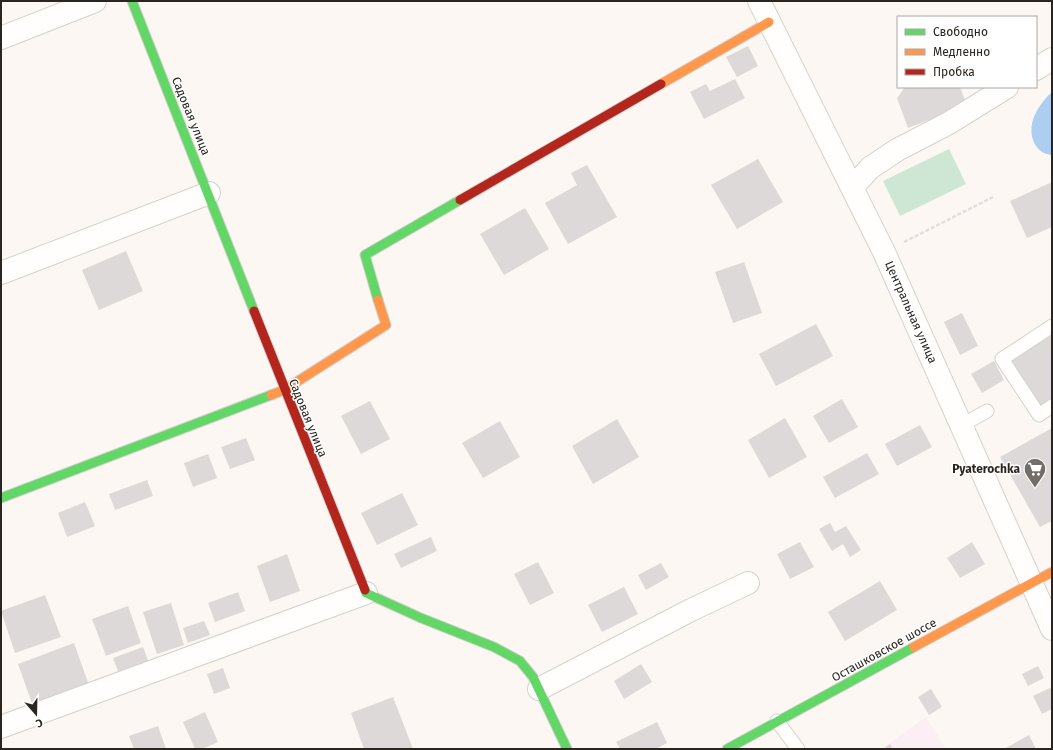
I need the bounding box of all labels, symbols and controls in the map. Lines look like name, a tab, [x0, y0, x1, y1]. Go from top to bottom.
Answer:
legend	[897, 16, 1037, 88]
text: Свободно	[933, 25, 988, 39]
text: Медленно	[933, 45, 990, 59]
text: Пробка	[933, 65, 975, 79]
street label: Садовая улица	[169, 75, 213, 157]
street label: Центральная улица	[882, 259, 940, 365]
street label: Садовая улица	[286, 377, 330, 459]
supermarket icon: Pyaterochka	[1022, 456, 1048, 489]
place label: Pyaterochka	[952, 462, 1020, 476]
street label: Осташковское шоссе	[829, 615, 939, 685]
north arrow	[16, 694, 56, 734]
text: С	[33, 716, 44, 730]

